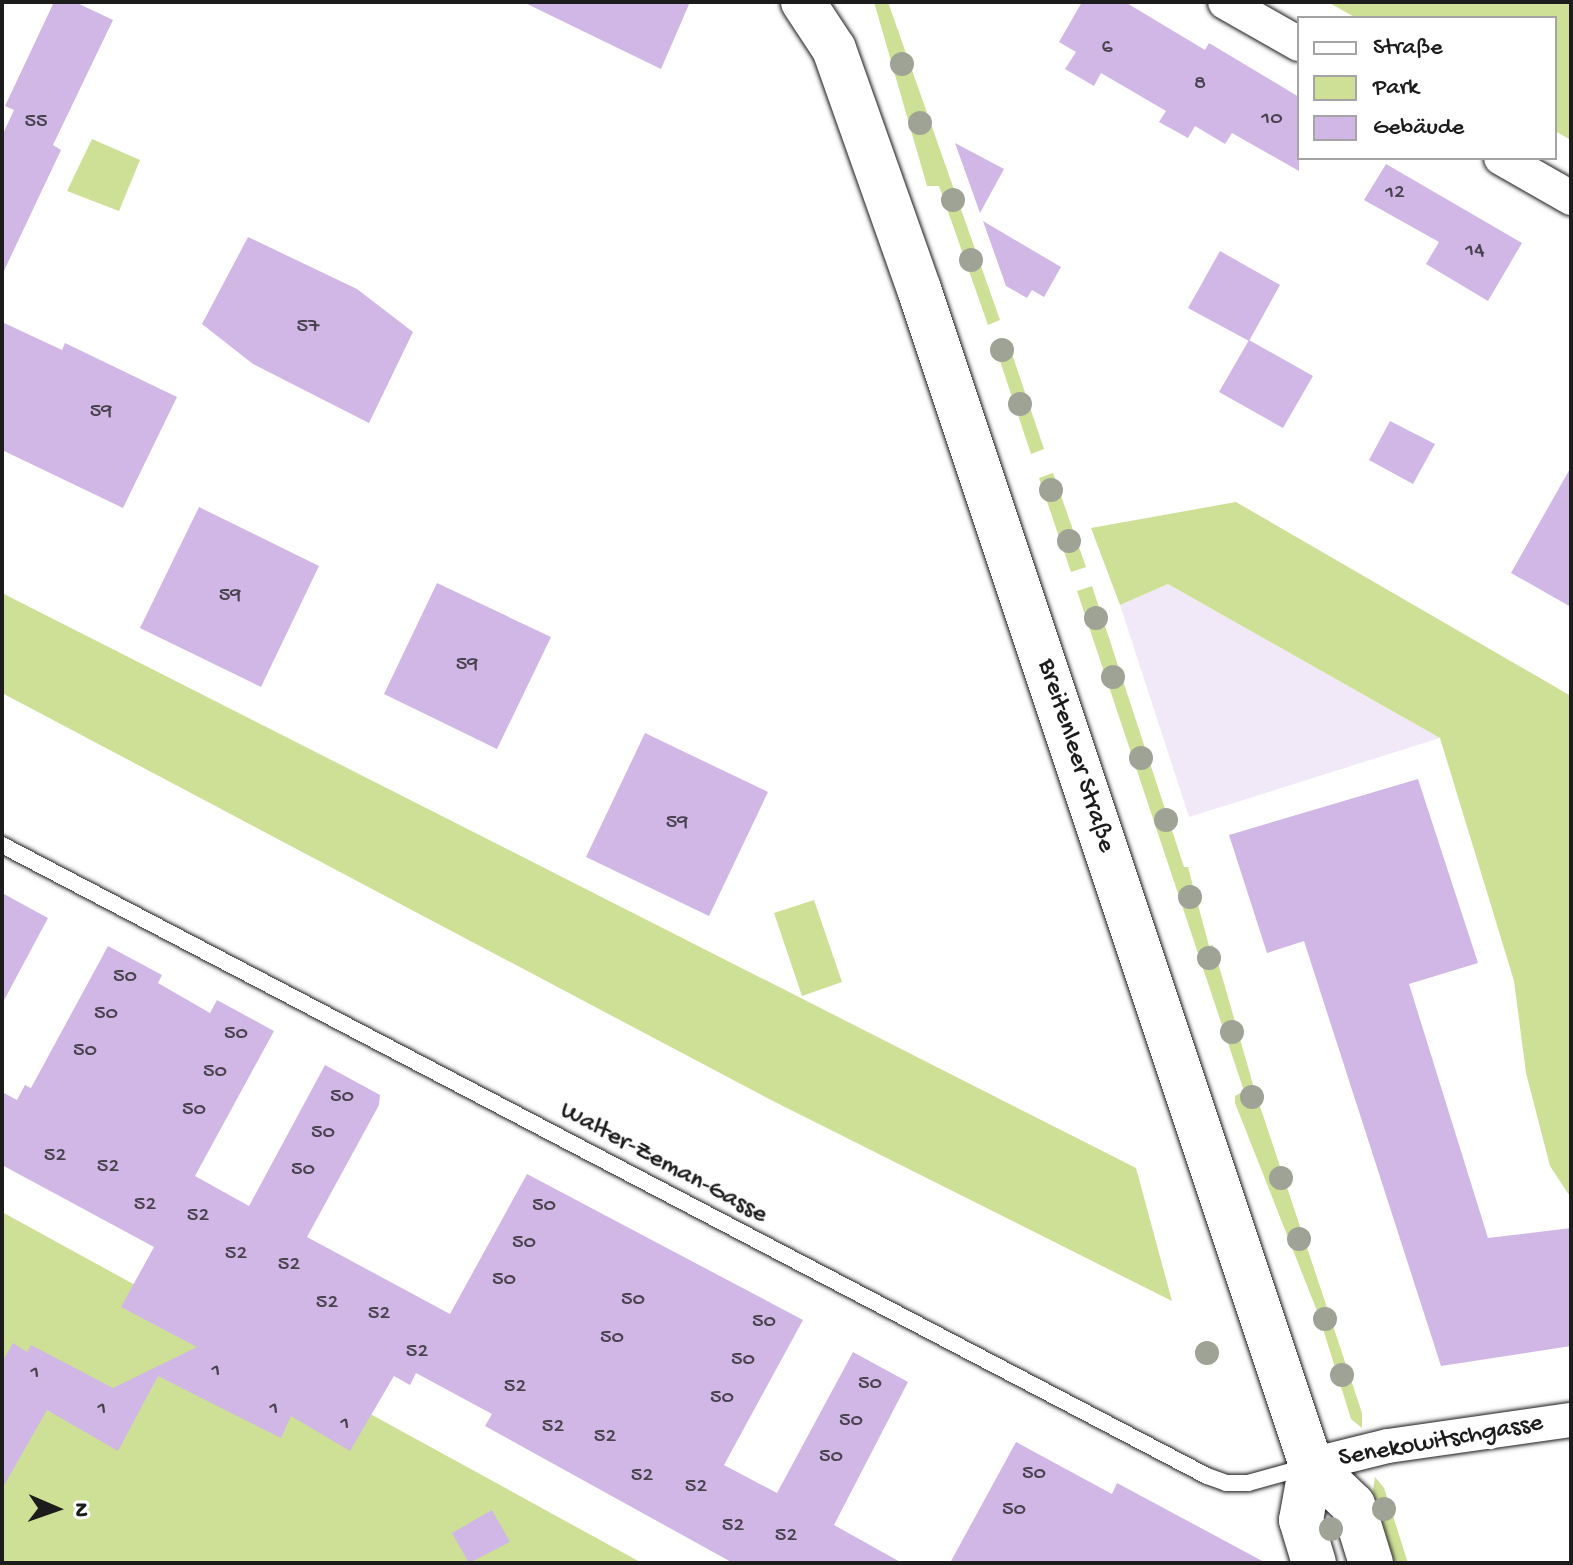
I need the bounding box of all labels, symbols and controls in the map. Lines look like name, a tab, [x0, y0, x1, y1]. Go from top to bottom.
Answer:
legend	[1297, 16, 1557, 160]
text: Straße	[1373, 34, 1443, 63]
house number: 6	[1101, 36, 1113, 62]
house number: 8	[1194, 72, 1206, 98]
text: Park	[1373, 74, 1419, 103]
house number: 10	[1261, 107, 1283, 133]
house number: 55	[24, 110, 48, 136]
text: Gebäude	[1373, 114, 1464, 143]
house number: 12	[1385, 181, 1405, 207]
house number: 14	[1465, 239, 1485, 265]
house number: 57	[296, 315, 320, 341]
house number: 59	[90, 400, 112, 426]
house number: 59	[219, 584, 241, 610]
house number: 59	[456, 653, 478, 679]
street label: Breitenleer Straße	[1029, 655, 1121, 857]
house number: 59	[666, 811, 688, 837]
house number: 50	[113, 965, 137, 991]
house number: 50	[94, 1002, 118, 1028]
house number: 50	[224, 1022, 248, 1048]
house number: 50	[73, 1039, 97, 1065]
house number: 50	[203, 1060, 227, 1086]
house number: 50	[330, 1085, 354, 1111]
street label: Walter-Zeman-Gasse	[554, 1096, 772, 1232]
house number: 50	[182, 1098, 206, 1124]
house number: 50	[311, 1121, 335, 1147]
house number: 52	[44, 1144, 66, 1170]
house number: 52	[97, 1155, 119, 1181]
house number: 50	[291, 1158, 315, 1184]
house number: 52	[134, 1193, 156, 1219]
house number: 50	[532, 1194, 556, 1220]
house number: 52	[187, 1204, 209, 1230]
house number: 50	[512, 1231, 536, 1257]
house number: 52	[225, 1242, 247, 1268]
house number: 52	[278, 1253, 300, 1279]
house number: 50	[492, 1268, 516, 1294]
house number: 50	[621, 1288, 645, 1314]
house number: 52	[316, 1291, 338, 1317]
house number: 52	[368, 1302, 390, 1328]
house number: 50	[752, 1310, 776, 1336]
house number: 50	[600, 1326, 624, 1352]
house number: 52	[406, 1340, 428, 1366]
house number: 50	[731, 1348, 755, 1374]
house number: 1	[212, 1359, 220, 1385]
house number: 1	[31, 1361, 39, 1387]
house number: 50	[858, 1372, 882, 1398]
house number: 52	[504, 1375, 526, 1401]
house number: 50	[710, 1386, 734, 1412]
house number: 1	[98, 1397, 106, 1423]
house number: 1	[270, 1397, 278, 1423]
house number: 50	[839, 1409, 863, 1435]
street label: Senekowitschgasse	[1336, 1409, 1546, 1475]
house number: 1	[341, 1412, 349, 1438]
house number: 52	[542, 1415, 564, 1441]
house number: 52	[594, 1425, 616, 1451]
house number: 50	[819, 1445, 843, 1471]
house number: 50	[1022, 1462, 1046, 1488]
house number: 52	[631, 1464, 653, 1490]
north arrow	[16, 1469, 96, 1549]
house number: 52	[685, 1475, 707, 1501]
house number: 50	[1002, 1498, 1026, 1524]
text: N	[67, 1502, 93, 1517]
house number: 52	[722, 1514, 744, 1540]
house number: 52	[775, 1524, 797, 1550]

